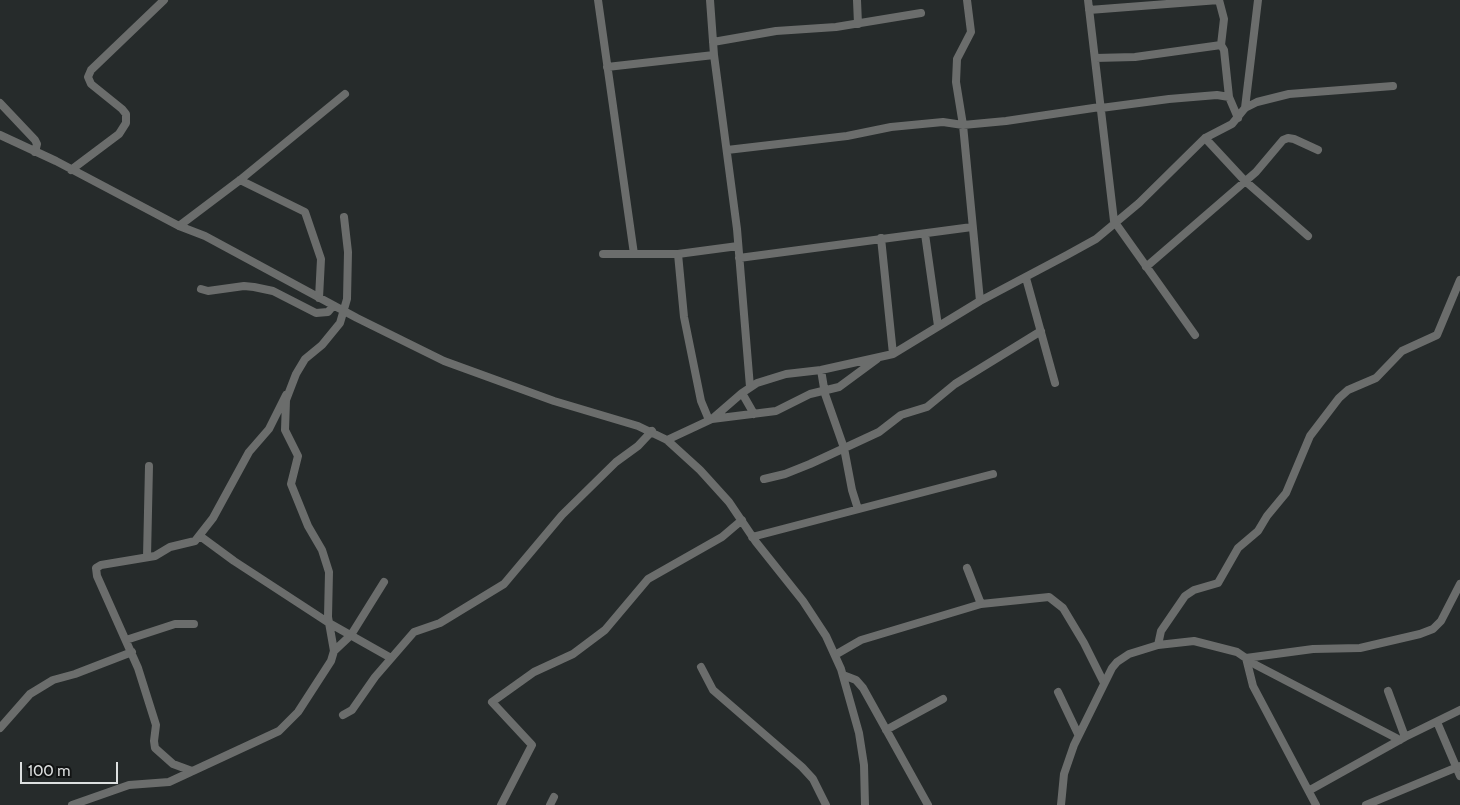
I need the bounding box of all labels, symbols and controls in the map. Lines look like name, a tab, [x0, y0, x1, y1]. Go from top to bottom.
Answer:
scale bar	[22, 752, 120, 784]
text: 100 m	[28, 762, 70, 780]

